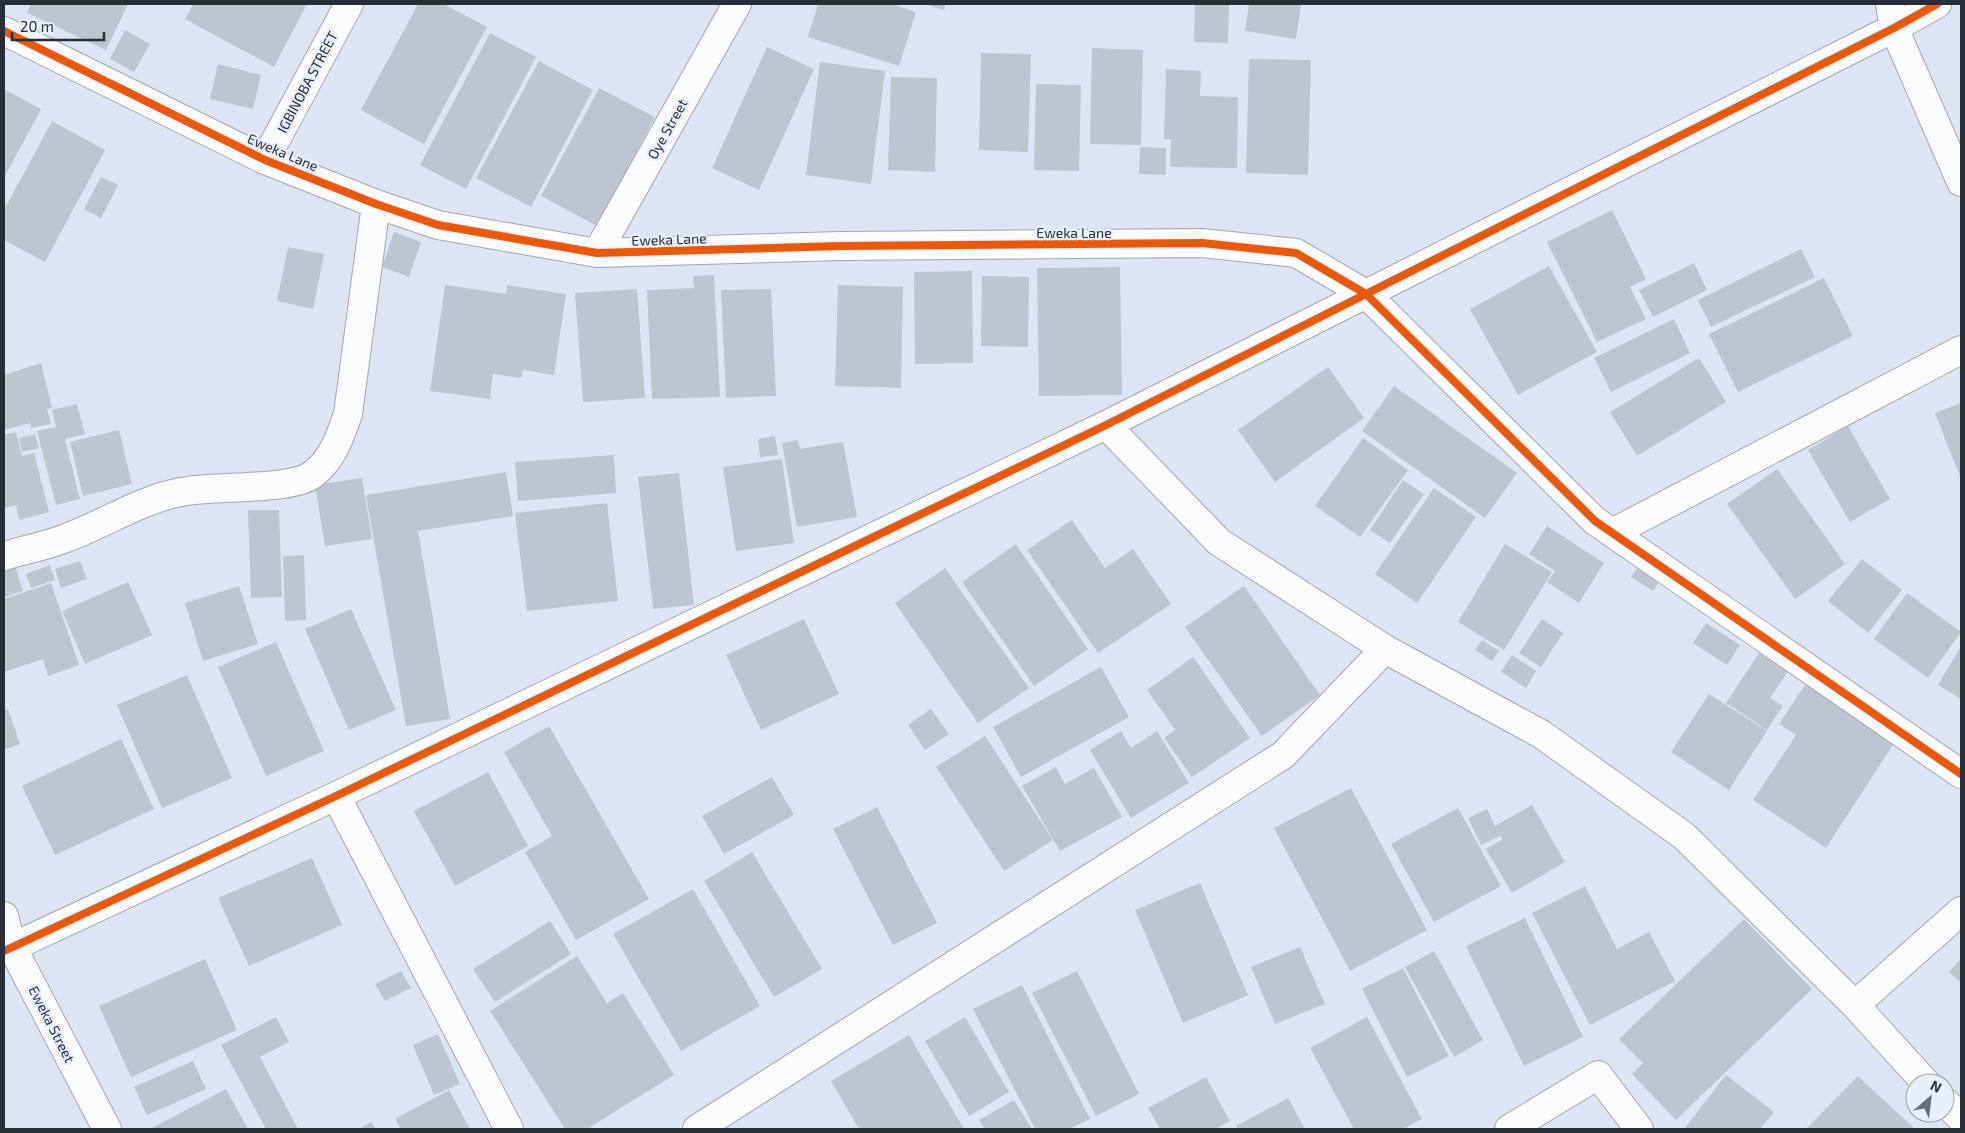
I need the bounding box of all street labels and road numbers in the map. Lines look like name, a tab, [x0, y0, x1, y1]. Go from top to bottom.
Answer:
street label: IGBINOBA STREET	[273, 28, 341, 136]
street label: Oye Street	[644, 96, 690, 162]
street label: Eweka Lane	[245, 129, 321, 175]
street label: Eweka Lane	[1036, 224, 1112, 241]
street label: Eweka Lane	[631, 229, 707, 249]
street label: Eweka Street	[25, 983, 79, 1065]

